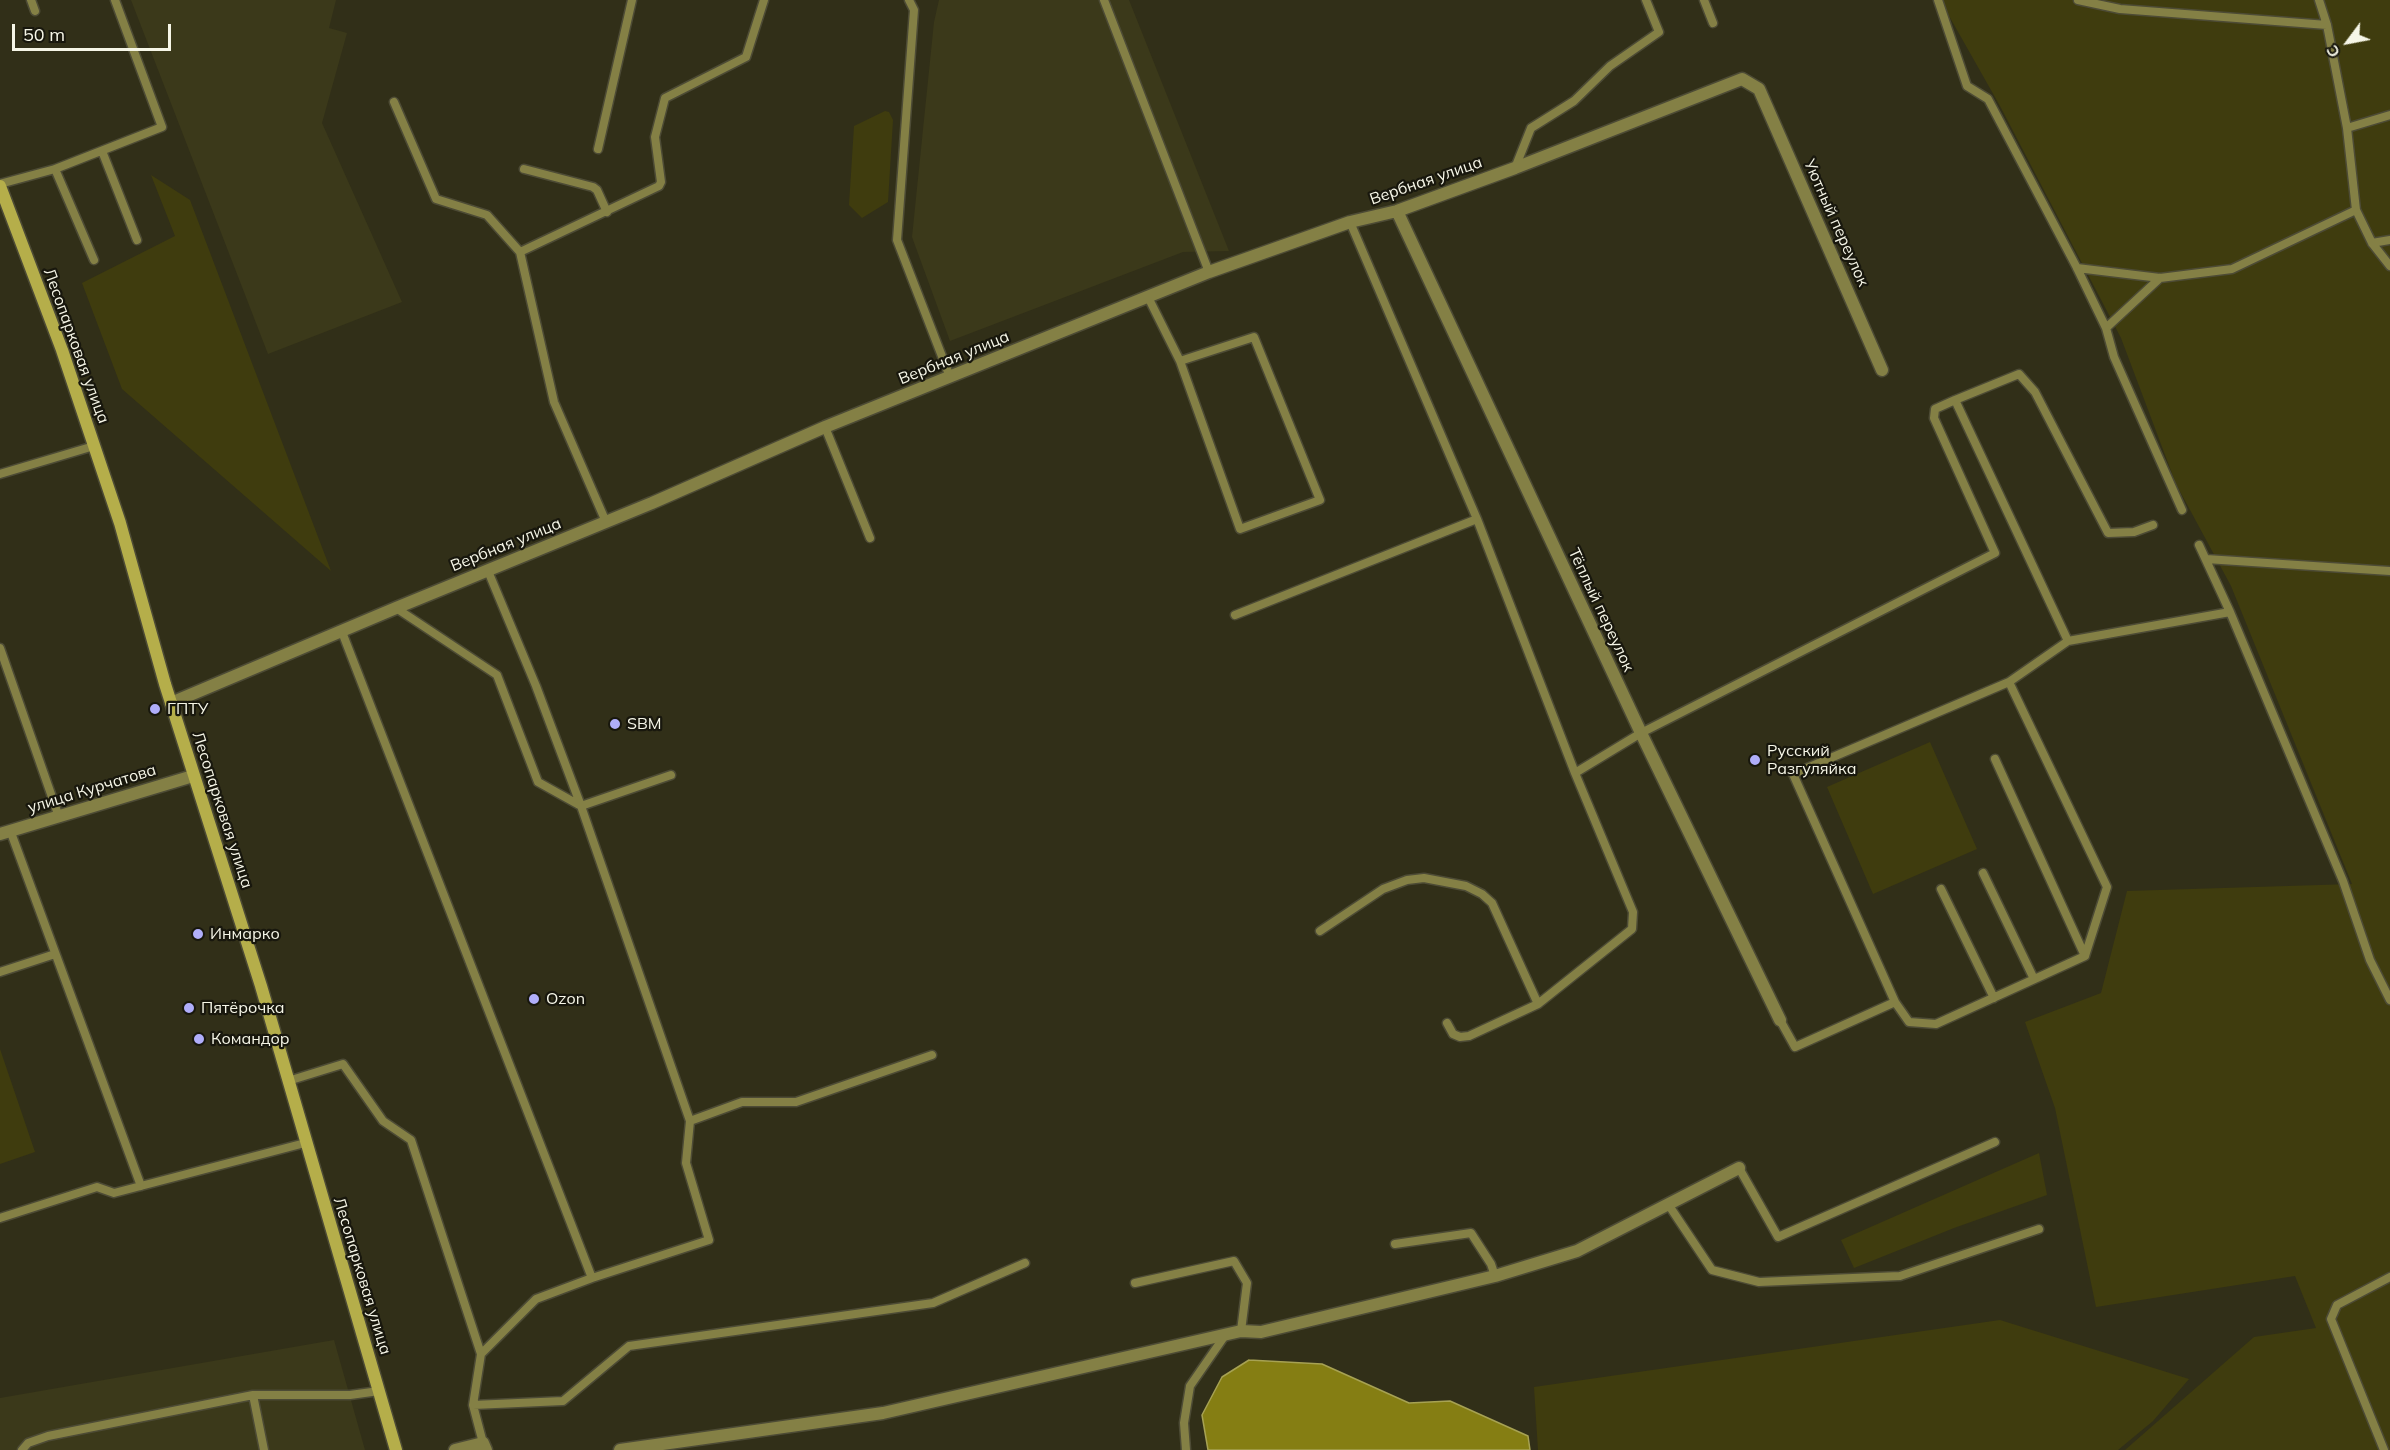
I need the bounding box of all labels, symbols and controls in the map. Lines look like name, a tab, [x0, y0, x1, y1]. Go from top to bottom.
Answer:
scale bar	[15, 12, 174, 50]
north arrow	[2318, 12, 2378, 72]
text: 50 m	[23, 23, 65, 46]
text: С	[2321, 42, 2344, 61]
street label: Вербная улица	[1367, 153, 1485, 209]
street label: Уютный переулок	[1799, 156, 1873, 290]
street label: Лесопарковая улица	[39, 266, 113, 426]
street label: Вербная улица	[896, 327, 1012, 389]
street label: Вербная улица	[448, 514, 564, 576]
street label: Тёплый переулок	[1564, 545, 1638, 675]
place label: ГПТУ	[167, 699, 208, 719]
marker: ГПТУ	[148, 702, 162, 716]
place label: SBM	[627, 714, 662, 734]
marker: SBM	[608, 717, 622, 731]
street label: Лесопарковая улица	[188, 729, 256, 891]
place label: Русский Разгуляйка	[1767, 741, 1856, 779]
marker: Русский Разгуляйка	[1748, 753, 1762, 767]
street label: улица Курчатова	[25, 760, 159, 818]
place label: Инмарко	[210, 924, 280, 944]
marker: Инмарко	[191, 927, 205, 941]
place label: Ozon	[546, 989, 585, 1009]
marker: Ozon	[527, 992, 541, 1006]
place label: Пятёрочка	[201, 998, 285, 1018]
marker: Пятёрочка	[182, 1001, 196, 1015]
place label: Командор	[211, 1029, 290, 1049]
marker: Командор	[192, 1032, 206, 1046]
street label: Лесопарковая улица	[329, 1195, 395, 1357]

